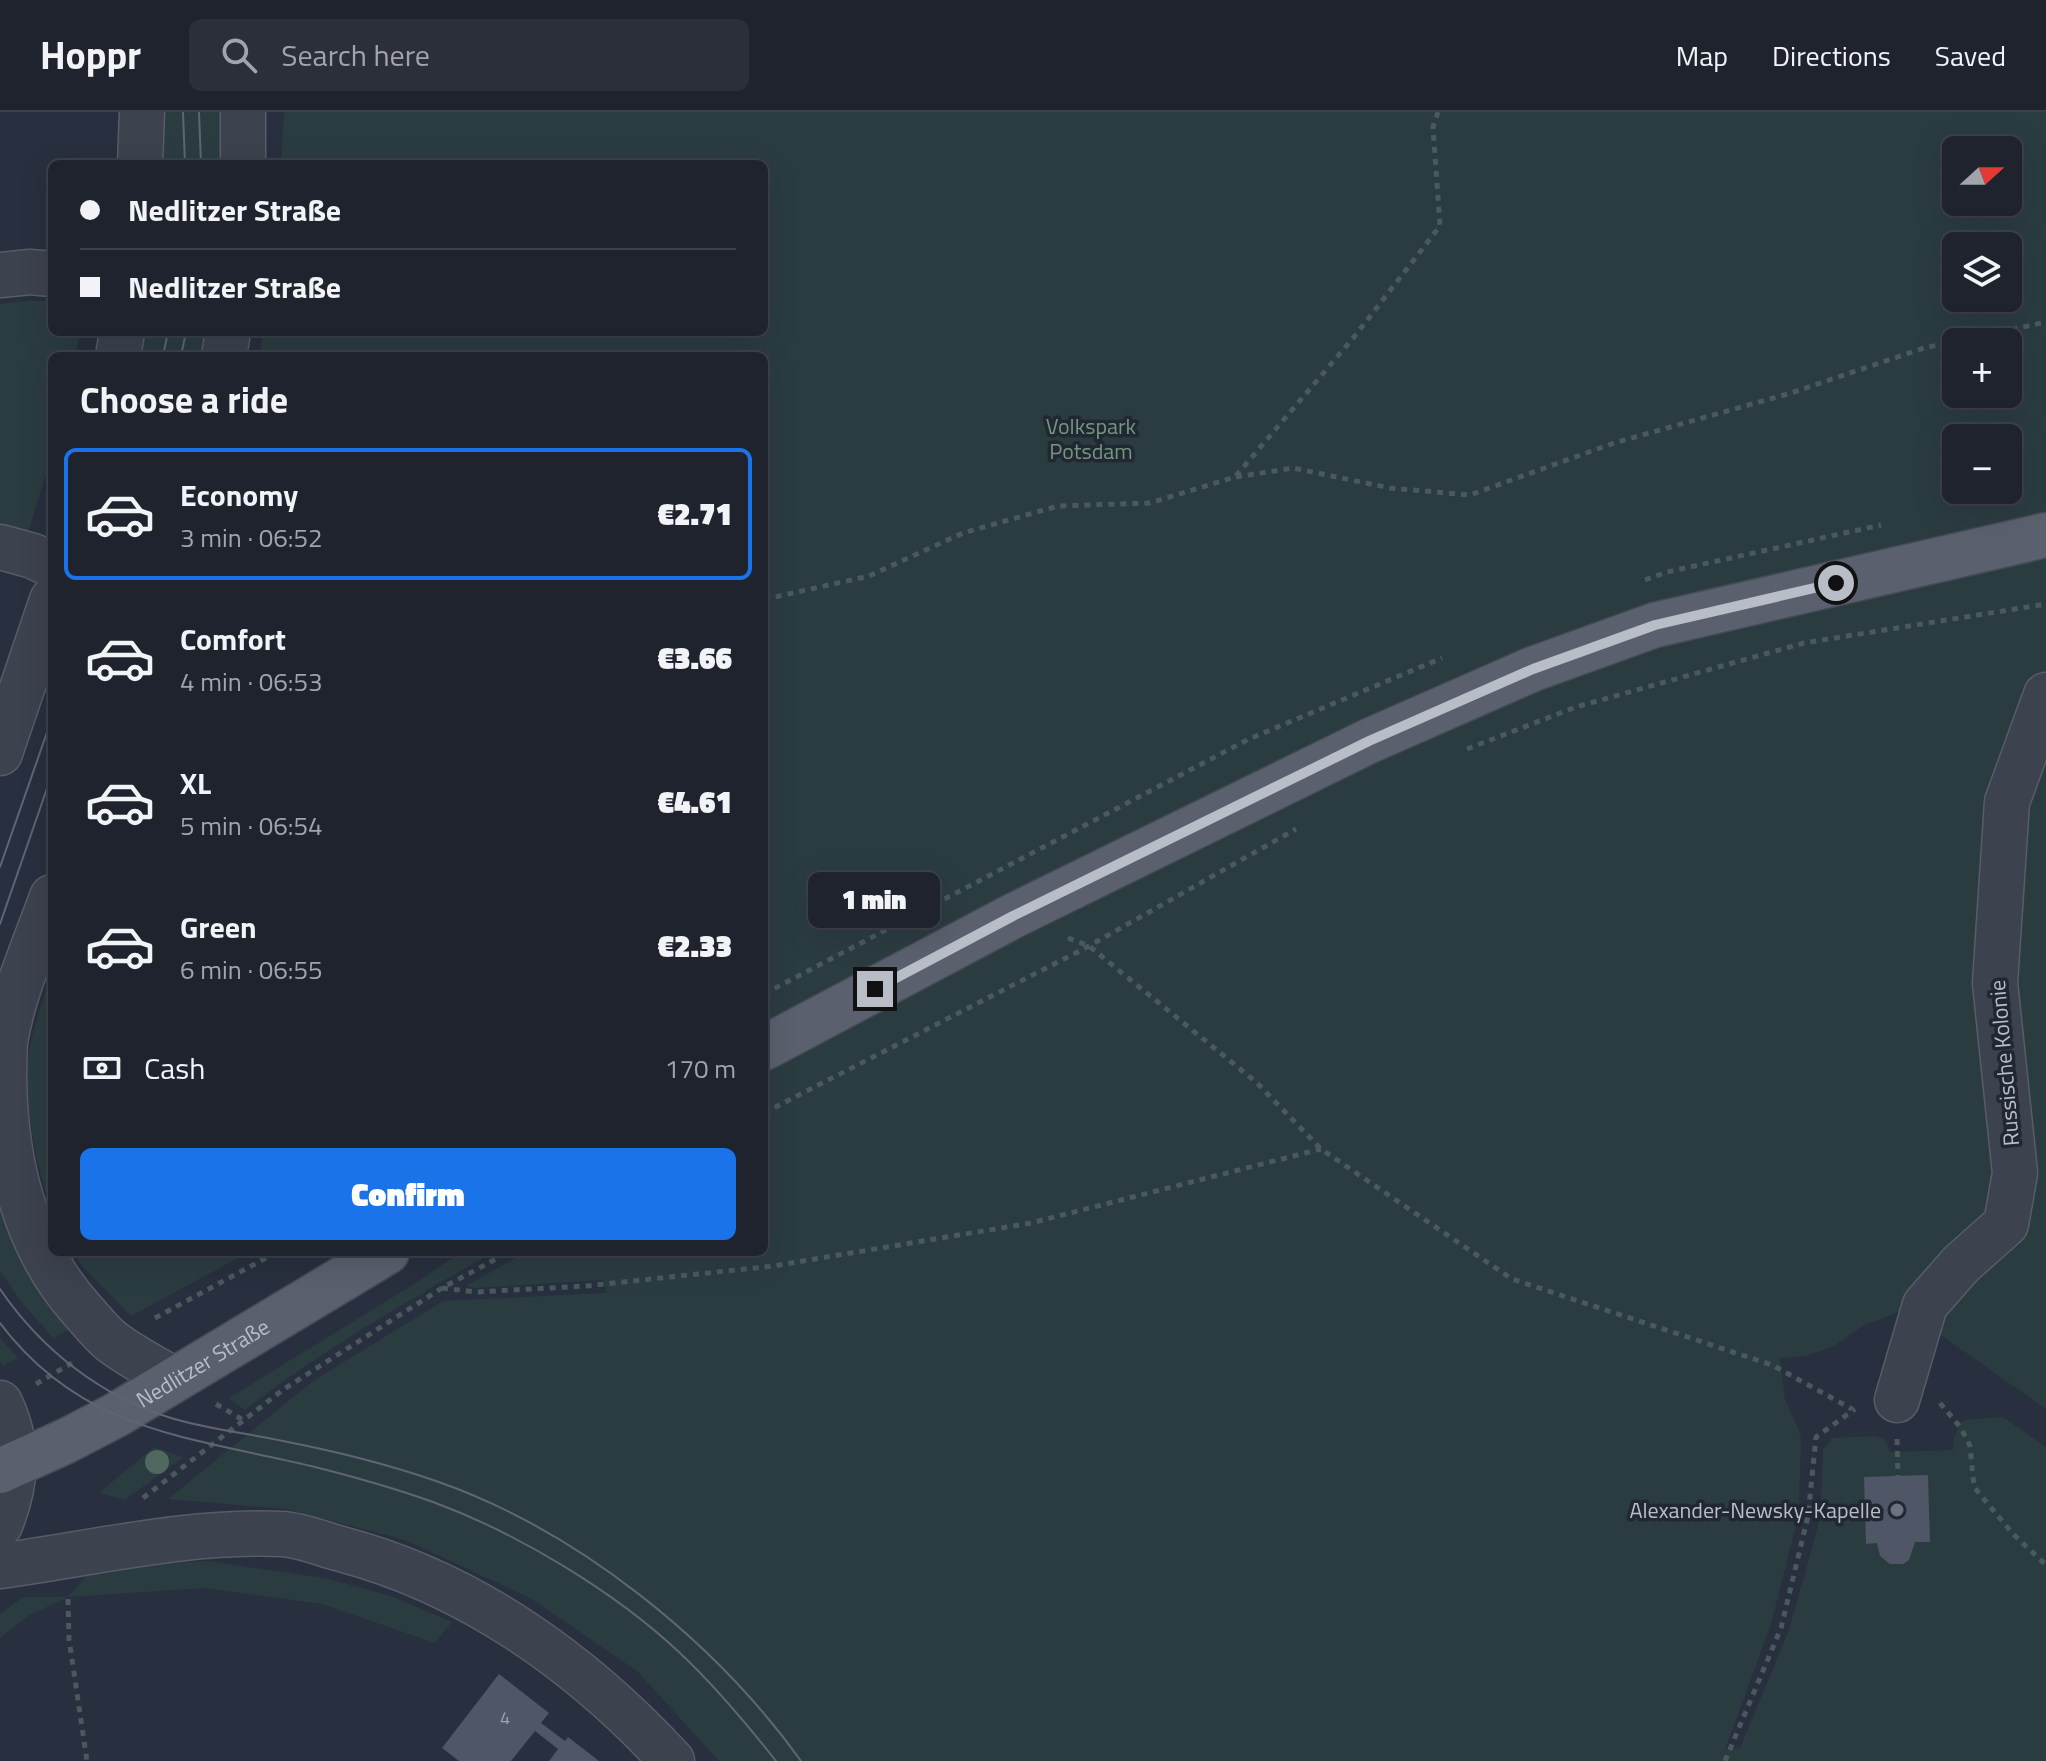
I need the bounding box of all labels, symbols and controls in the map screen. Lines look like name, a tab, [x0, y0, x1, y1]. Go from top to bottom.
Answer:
search box	[189, 19, 749, 91]
text: Hoppr	[40, 26, 141, 84]
text: Search here	[281, 32, 430, 78]
icon: search	[217, 33, 261, 77]
text: Map	[1676, 34, 1728, 77]
text: Directions	[1772, 34, 1891, 77]
text: Saved	[1935, 34, 2006, 77]
north arrow	[1942, 136, 2022, 216]
map controls	[1942, 136, 2022, 504]
text: Nedlitzer Straße	[128, 187, 341, 233]
button: layers	[1942, 232, 2022, 312]
text: Nedlitzer Straße	[128, 264, 341, 310]
button: +	[1942, 328, 2022, 408]
text: Choose a ride	[80, 372, 288, 427]
park label: Volkspark Potsdam	[1046, 409, 1137, 468]
button: −	[1942, 424, 2022, 504]
text: Economy	[180, 472, 298, 518]
icon: car	[84, 478, 156, 550]
text: €2.71	[658, 491, 732, 537]
text: 3 min · 06:52	[180, 518, 323, 557]
route start	[1818, 565, 1854, 601]
text: Comfort	[180, 616, 286, 662]
icon: car	[84, 622, 156, 694]
text: €3.66	[658, 635, 732, 681]
text: 4 min · 06:53	[180, 662, 323, 701]
text: XL	[180, 760, 211, 806]
icon: car	[84, 766, 156, 838]
text: €4.61	[658, 779, 732, 825]
text: 5 min · 06:54	[180, 806, 323, 845]
callout: 1 min	[809, 873, 941, 929]
text: 1 min	[842, 880, 906, 919]
text: Green	[180, 904, 257, 950]
icon: car	[84, 910, 156, 982]
text: €2.33	[658, 923, 732, 969]
text: 6 min · 06:55	[180, 950, 323, 989]
route end	[857, 971, 893, 1007]
street label: Russische Kolonie	[1980, 979, 2028, 1147]
text: Cash	[144, 1045, 205, 1091]
icon: cash	[80, 1046, 124, 1090]
text: 170 m	[665, 1049, 736, 1088]
button: Confirm	[80, 1148, 736, 1240]
street label: Nedlitzer Straße	[129, 1309, 276, 1416]
place label: Alexander-Newsky-Kapelle	[1629, 1493, 1881, 1527]
marker: Alexander-Newsky-Kapelle	[1888, 1501, 1906, 1519]
house number: 4	[500, 1704, 510, 1731]

